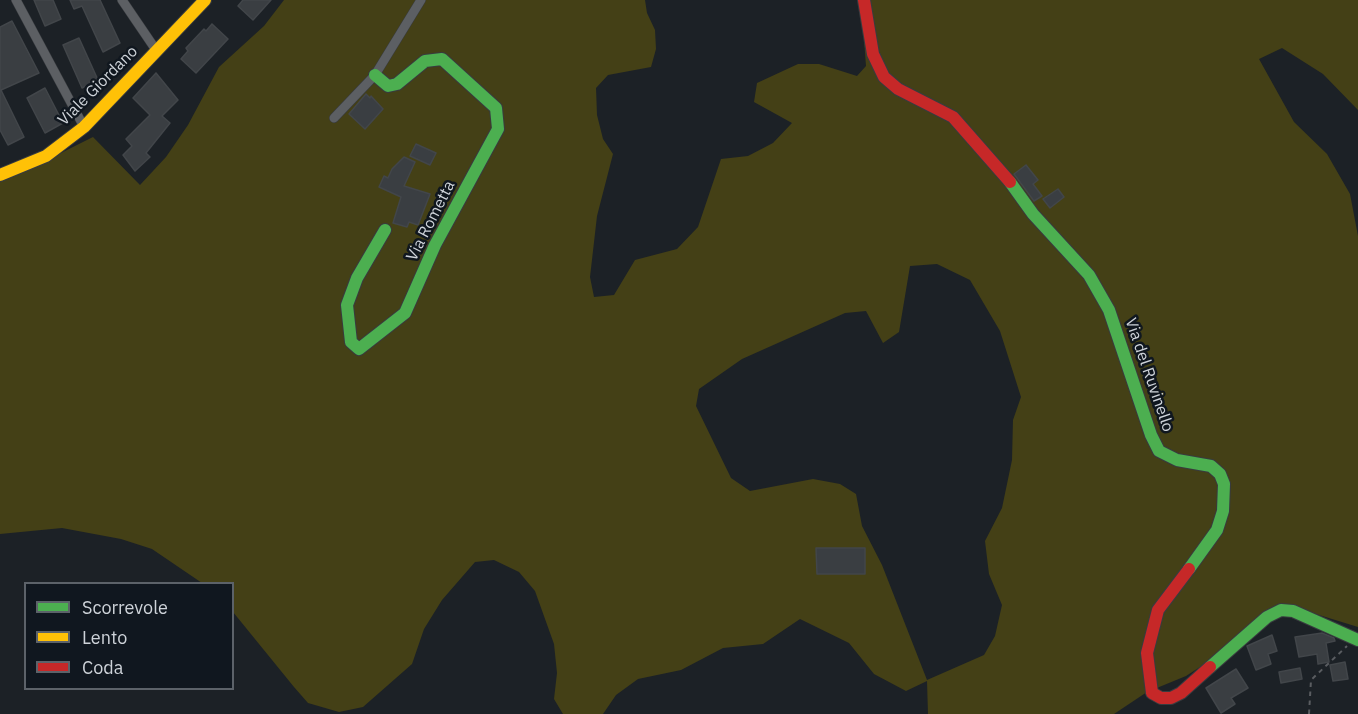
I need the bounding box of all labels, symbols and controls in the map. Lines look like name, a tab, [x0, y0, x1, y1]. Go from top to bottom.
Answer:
street label: Viale Giordano	[54, 42, 142, 130]
street label: Via Rometta	[403, 178, 459, 264]
street label: Via del Ruvinello	[1121, 316, 1177, 434]
legend	[24, 582, 234, 690]
text: Scorrevole	[82, 596, 168, 619]
text: Lento	[82, 626, 127, 649]
text: Coda	[82, 656, 123, 679]

